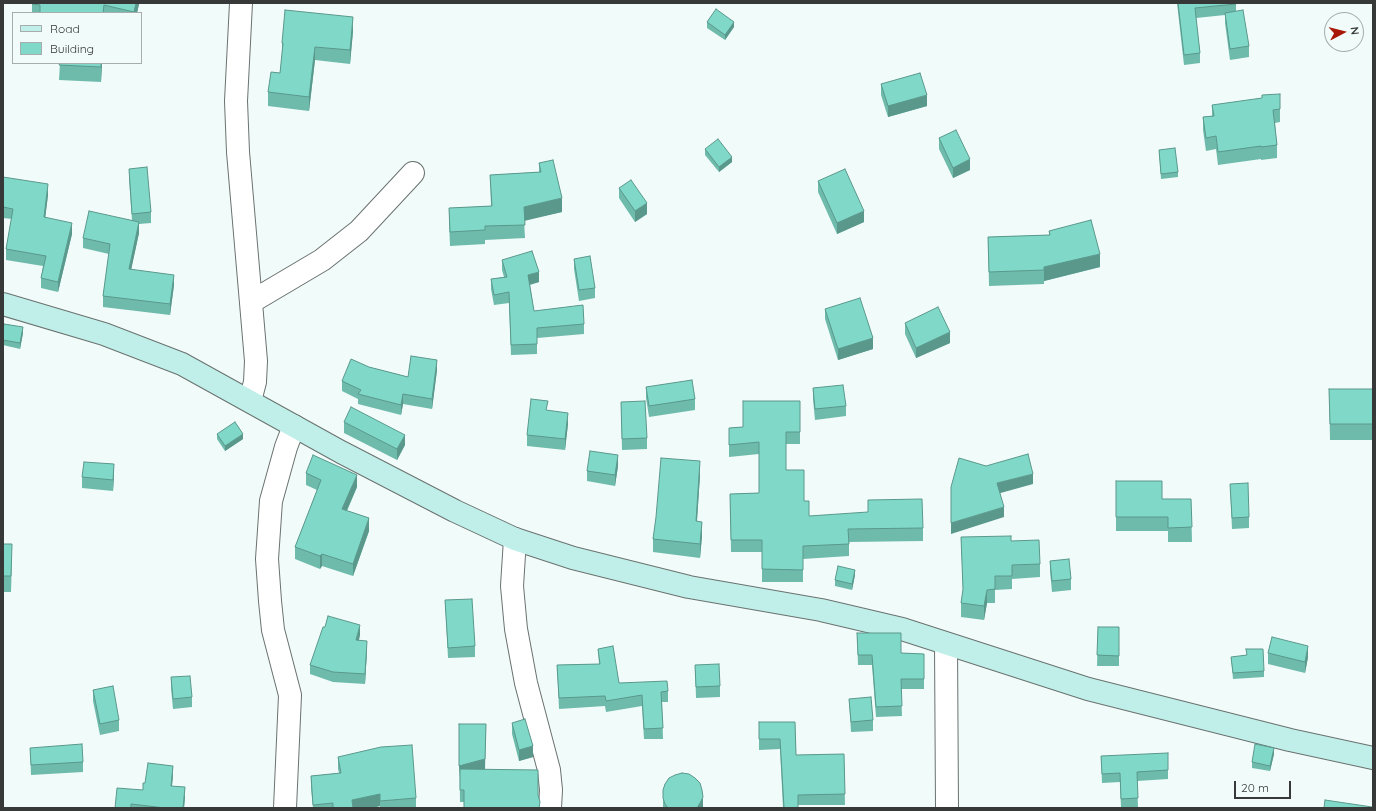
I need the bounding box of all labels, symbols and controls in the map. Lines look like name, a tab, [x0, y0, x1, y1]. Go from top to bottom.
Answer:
legend	[12, 12, 142, 64]
north arrow	[1324, 12, 1364, 52]
text: Road	[50, 21, 80, 36]
text: N	[1347, 26, 1362, 36]
text: Building	[50, 41, 94, 56]
scale bar	[1236, 773, 1293, 799]
text: 20 m	[1241, 780, 1269, 795]

